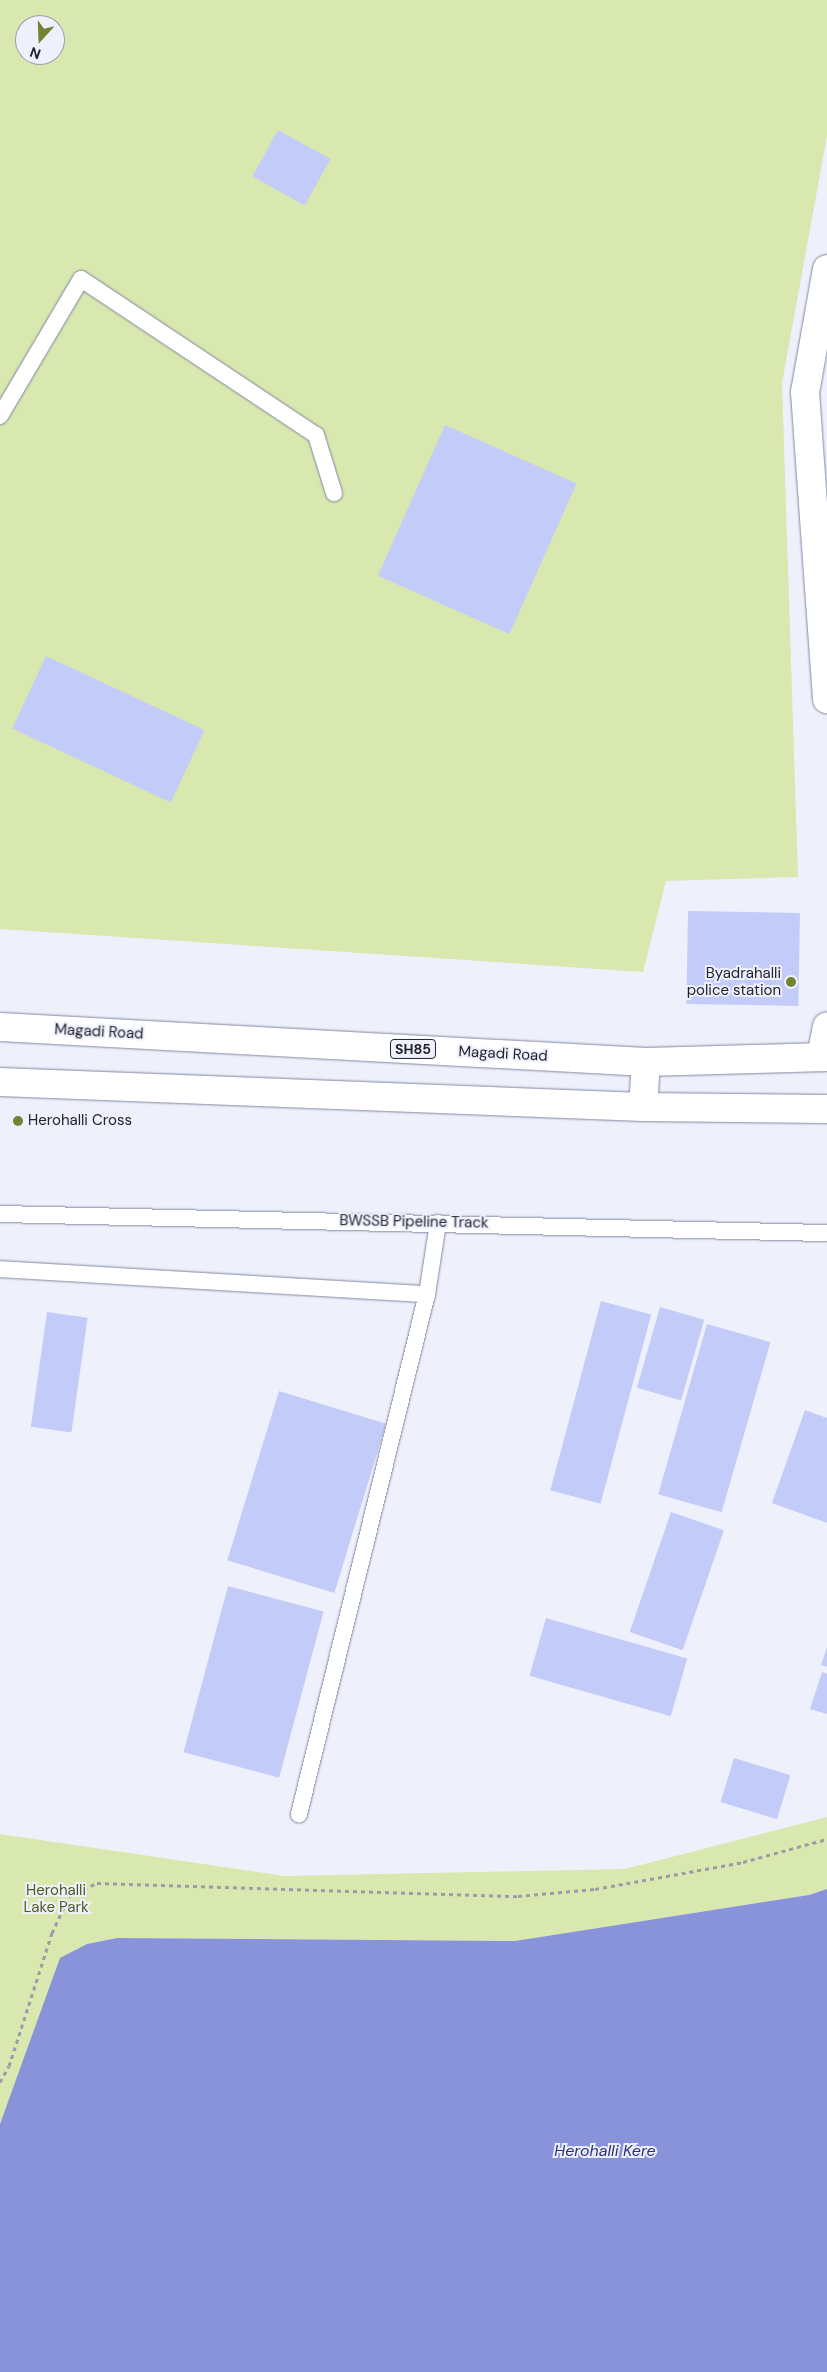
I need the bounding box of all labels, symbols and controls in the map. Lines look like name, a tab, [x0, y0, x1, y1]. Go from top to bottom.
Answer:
north arrow	[15, 15, 65, 65]
text: N	[27, 43, 43, 63]
place label: Byadrahalli police station	[687, 964, 781, 999]
marker: Byadrahalli police station	[785, 976, 797, 988]
street label: Magadi Road	[54, 1021, 144, 1043]
road number: SH85	[389, 1038, 437, 1060]
street label: Magadi Road	[458, 1043, 548, 1065]
place label: Herohalli Cross	[28, 1112, 132, 1130]
marker: Herohalli Cross	[12, 1115, 24, 1127]
street label: BWSSB Pipeline Track	[339, 1212, 489, 1232]
park label: Herohalli Lake Park	[23, 1881, 89, 1916]
water label: Herohalli Kere	[554, 2141, 656, 2161]

